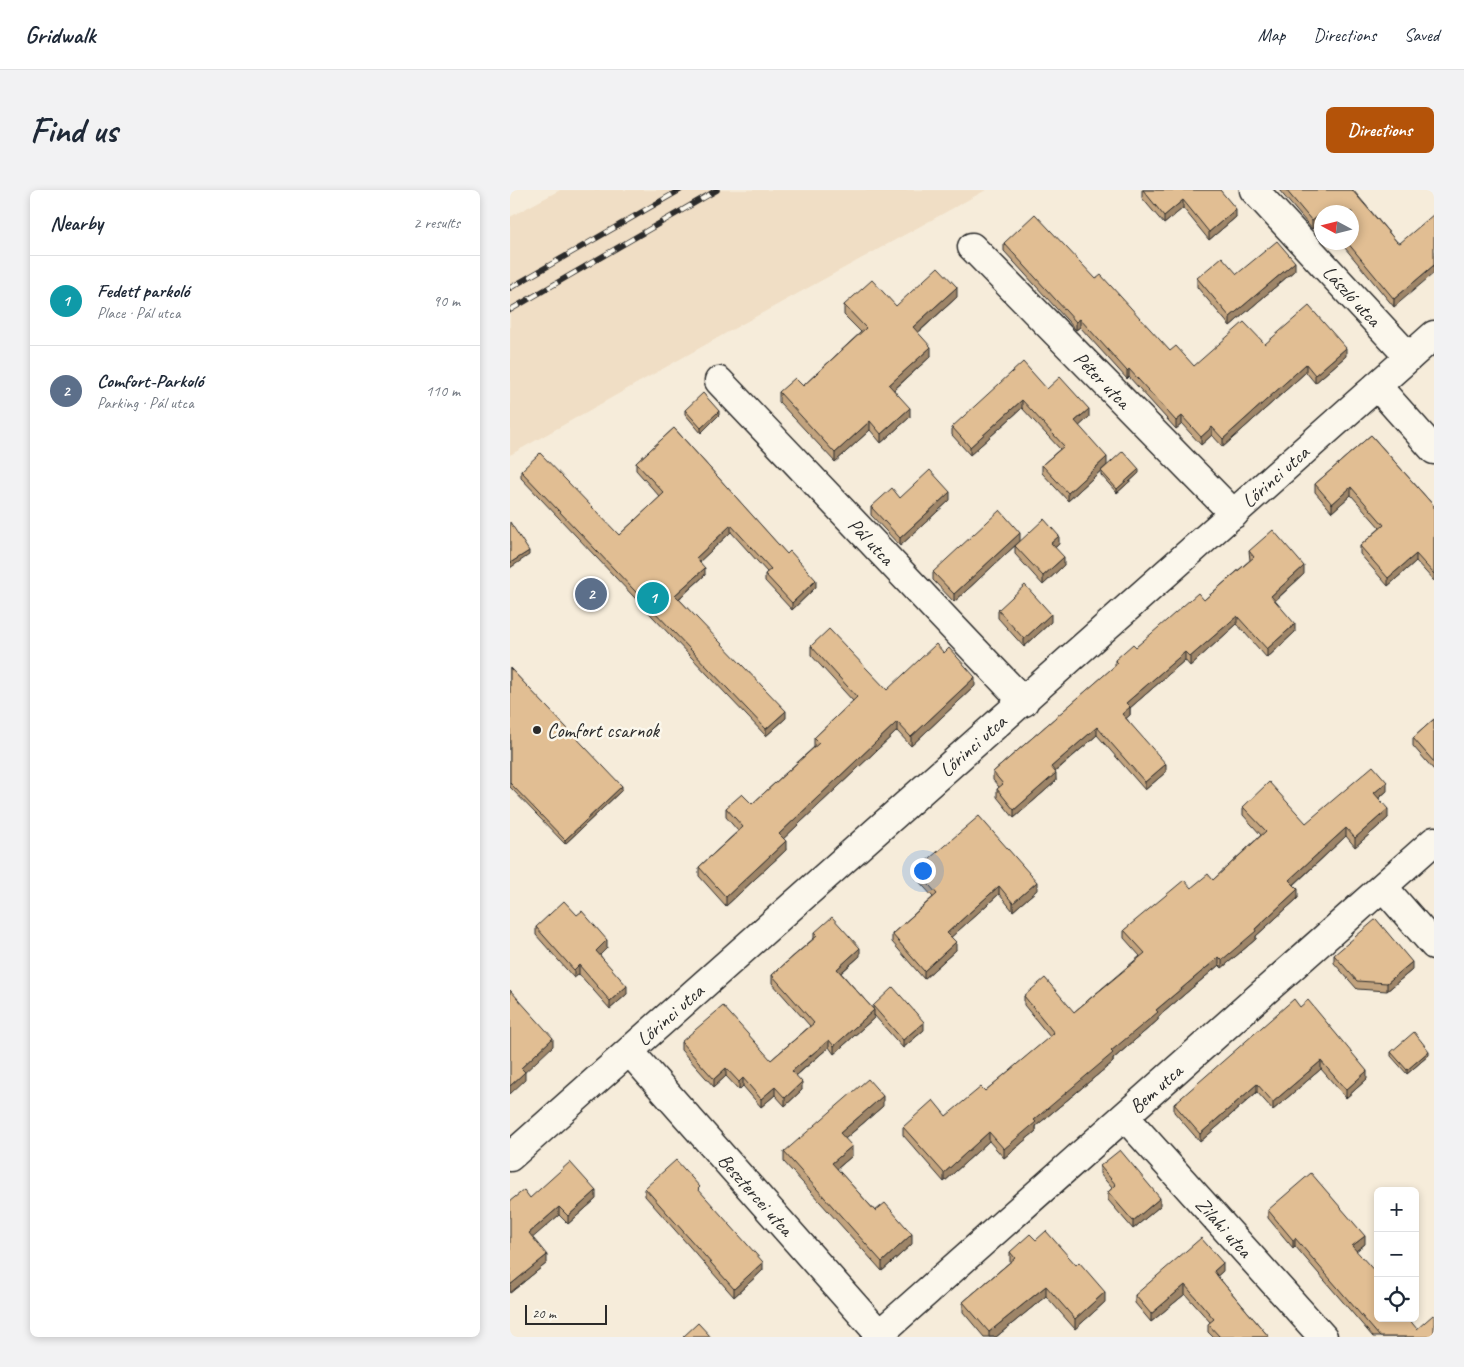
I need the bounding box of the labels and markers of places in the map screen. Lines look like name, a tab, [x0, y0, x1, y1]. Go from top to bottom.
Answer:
pin: 2	[575, 575, 607, 613]
pin: 1	[637, 579, 669, 617]
place label: Comfort csarnok	[547, 718, 661, 743]
marker: Comfort csarnok	[531, 724, 543, 736]

